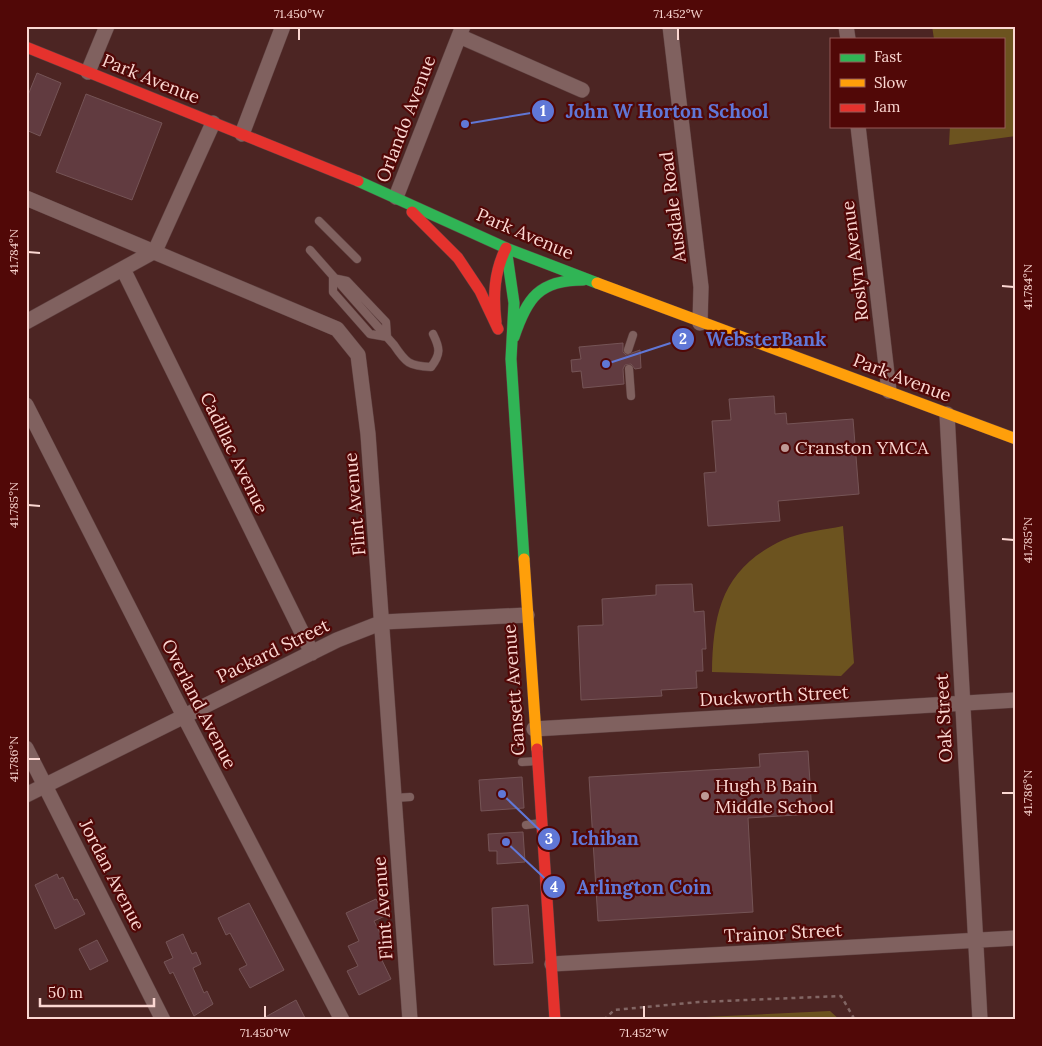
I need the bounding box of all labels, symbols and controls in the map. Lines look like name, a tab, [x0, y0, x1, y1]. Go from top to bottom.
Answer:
text: 71.450°W	[274, 6, 325, 21]
text: 71.452°W	[653, 6, 704, 21]
legend	[830, 38, 1004, 128]
text: Fast	[874, 47, 902, 66]
street label: Park Avenue	[99, 49, 204, 109]
street label: Orlando Avenue	[371, 52, 440, 186]
text: Slow	[874, 73, 907, 92]
callout: John W Horton School	[531, 94, 779, 128]
text: Jam	[873, 97, 901, 116]
text: John W Horton School	[566, 99, 768, 123]
text: 1	[540, 101, 546, 120]
street label: Ausdale Road	[654, 150, 691, 265]
street label: Roslyn Avenue	[836, 199, 873, 323]
street label: Park Avenue	[473, 203, 577, 264]
text: 41.784°N	[6, 229, 21, 275]
text: 41.784°N	[1020, 264, 1035, 310]
callout: WebsterBank	[671, 322, 837, 356]
text: WebsterBank	[706, 327, 826, 351]
text: 2	[679, 329, 687, 348]
street label: Park Avenue	[850, 348, 955, 407]
street label: Cadillac Avenue	[195, 388, 274, 517]
place label: Cranston YMCA	[795, 436, 929, 459]
marker: Cranston YMCA	[779, 442, 791, 454]
street label: Flint Avenue	[339, 451, 370, 557]
text: 41.785°N	[6, 482, 21, 528]
text: 41.785°N	[1020, 517, 1035, 563]
street label: Packard Street	[213, 613, 333, 688]
street label: Gansett Avenue	[497, 623, 530, 757]
street label: Overland Avenue	[157, 635, 242, 773]
street label: Oak Street	[930, 673, 957, 763]
street label: Duckworth Street	[699, 680, 849, 711]
text: 41.786°N	[6, 736, 21, 782]
text: 41.786°N	[1020, 770, 1035, 816]
place label: Hugh B Bain Middle School	[715, 774, 834, 818]
marker: Hugh B Bain Middle School	[699, 790, 711, 802]
street label: Jordan Avenue	[74, 814, 150, 934]
callout: Ichiban	[536, 822, 649, 856]
text: Ichiban	[571, 826, 639, 850]
text: 3	[545, 829, 553, 848]
street label: Flint Avenue	[367, 855, 398, 960]
callout: Arlington Coin	[542, 870, 721, 904]
text: Arlington Coin	[577, 875, 711, 899]
text: 4	[550, 877, 558, 896]
street label: Trainor Street	[723, 918, 843, 947]
scale bar	[40, 976, 154, 1008]
text: 50 m	[48, 983, 83, 1002]
text: 71.450°W	[240, 1025, 291, 1040]
text: 71.452°W	[619, 1025, 670, 1040]

